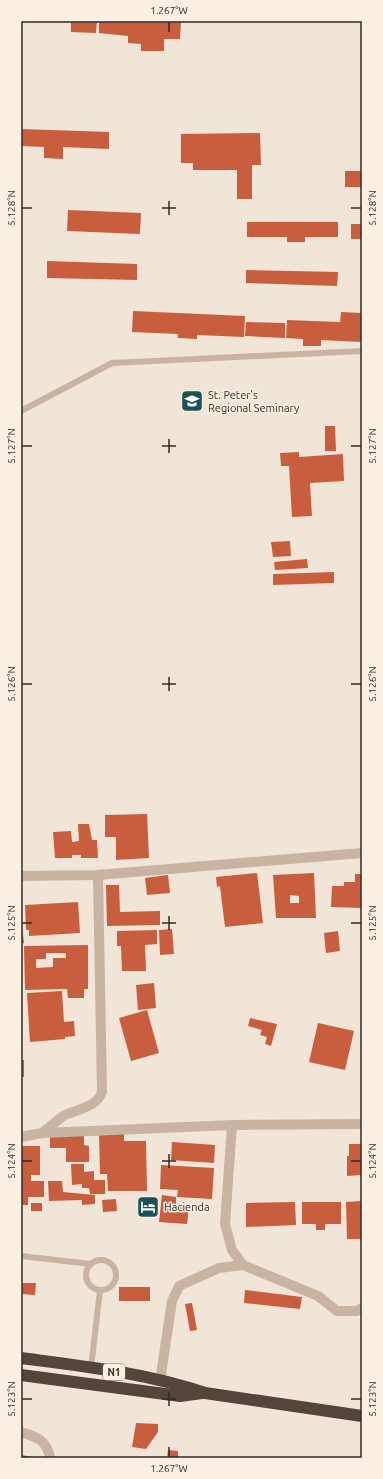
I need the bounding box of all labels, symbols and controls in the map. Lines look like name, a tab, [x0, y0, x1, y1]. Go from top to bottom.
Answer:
text: 1.267°W	[150, 5, 188, 16]
text: 5.128°N	[6, 190, 17, 226]
text: 5.128°N	[367, 190, 378, 226]
school or university icon: St. Peter’s Regional Seminary	[179, 388, 205, 414]
place label: St. Peter’s Regional Seminary	[208, 389, 300, 414]
text: 5.127°N	[6, 428, 17, 464]
text: 5.127°N	[367, 428, 378, 464]
text: 5.126°N	[6, 666, 17, 702]
text: 5.126°N	[367, 666, 378, 702]
text: 5.125°N	[6, 905, 17, 941]
text: 5.125°N	[367, 905, 378, 941]
text: 5.124°N	[6, 1143, 17, 1179]
text: 5.124°N	[367, 1143, 378, 1179]
hotel icon: Hacienda	[135, 1194, 161, 1220]
place label: Hacienda	[164, 1201, 210, 1213]
road number: N1	[103, 1364, 125, 1380]
text: 5.123°N	[6, 1381, 17, 1417]
text: 5.123°N	[367, 1381, 378, 1417]
text: 1.267°W	[150, 1463, 188, 1474]

